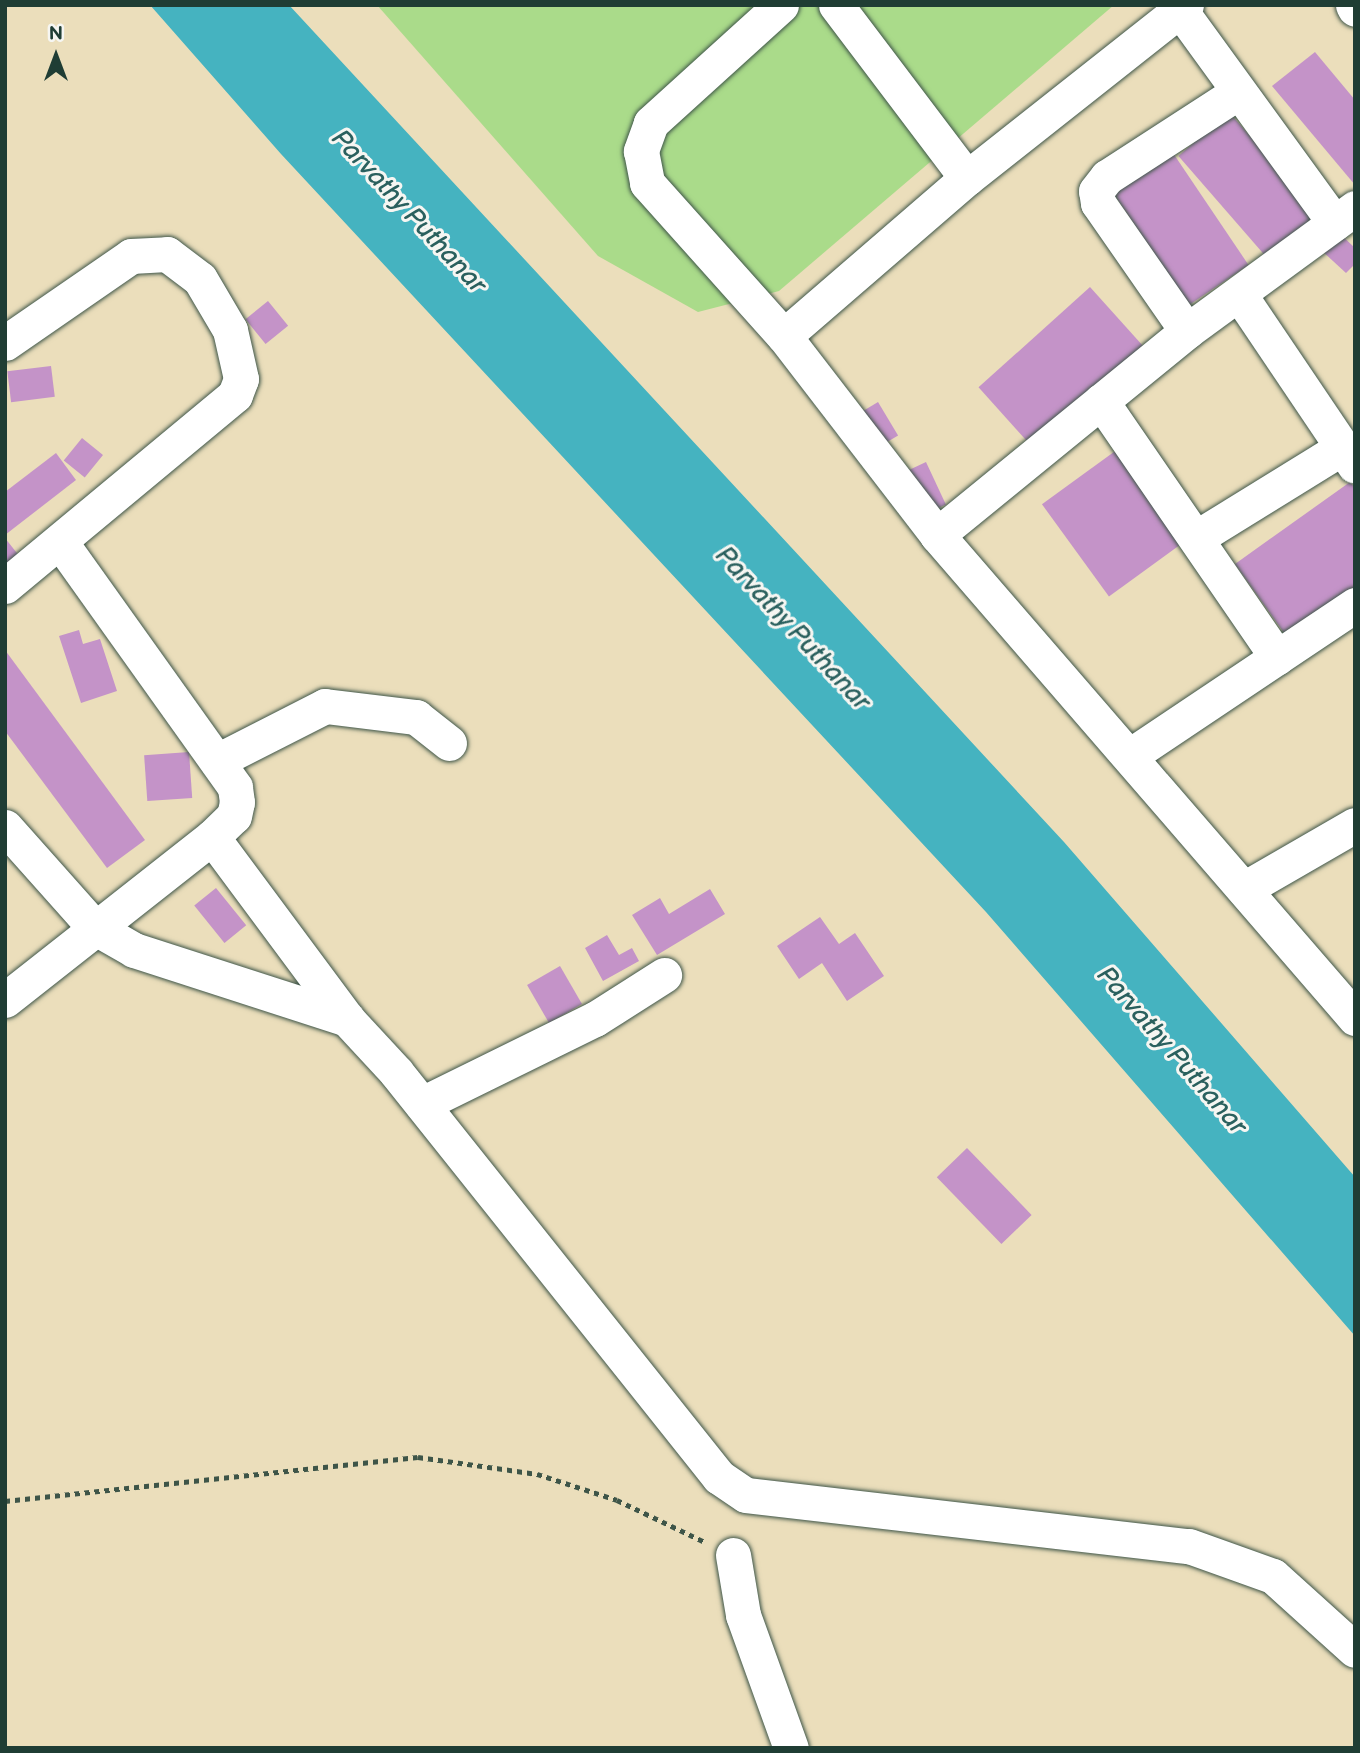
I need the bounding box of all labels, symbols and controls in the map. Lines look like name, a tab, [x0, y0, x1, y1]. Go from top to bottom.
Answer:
north arrow	[21, 21, 91, 91]
text: N	[49, 23, 63, 46]
water label: Parvathy Puthanar	[323, 123, 493, 301]
water label: Parvathy Puthanar	[707, 540, 877, 718]
water label: Parvathy Puthanar	[1089, 960, 1253, 1142]

